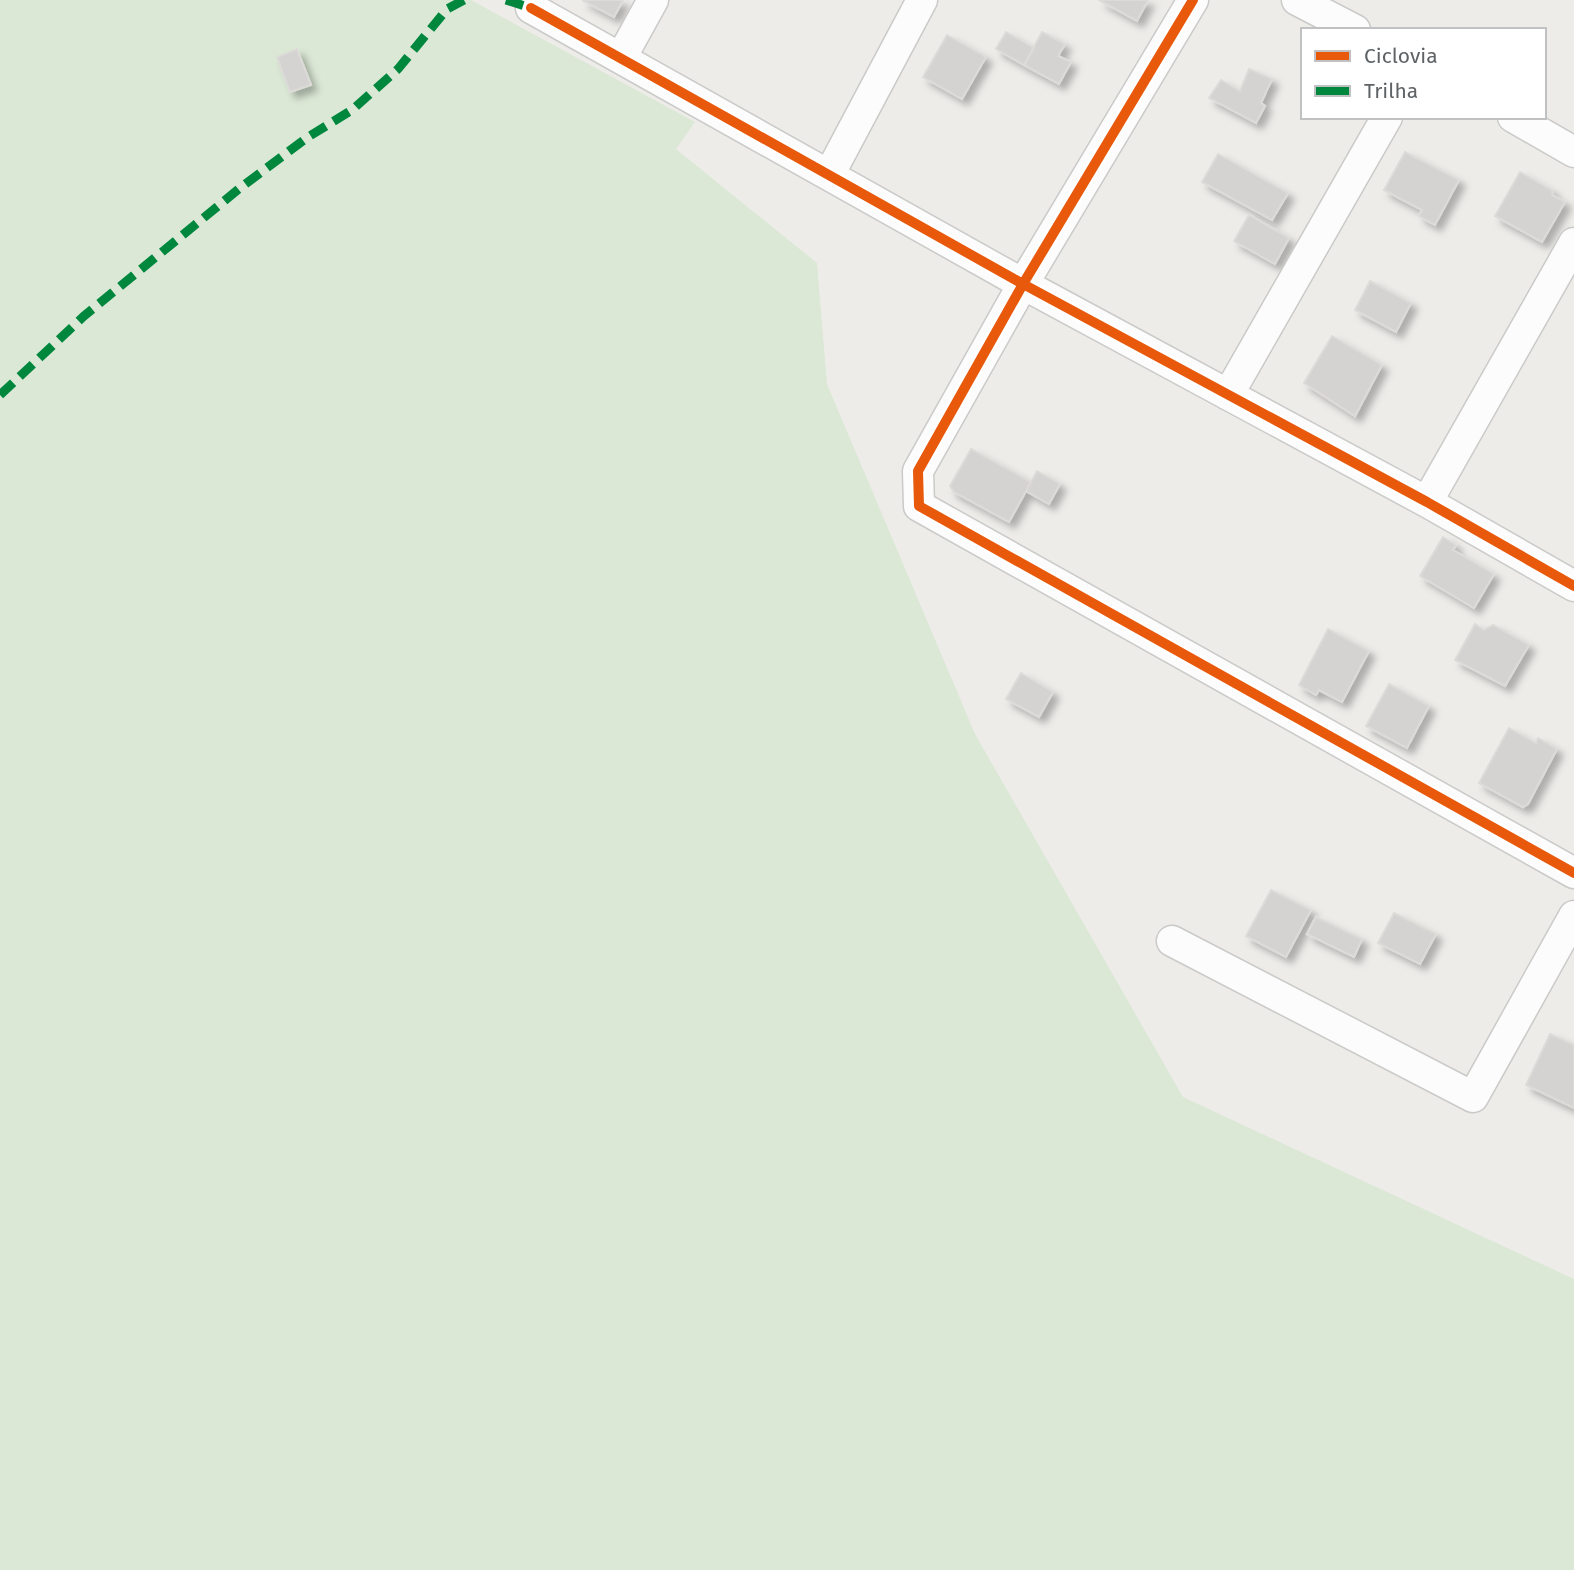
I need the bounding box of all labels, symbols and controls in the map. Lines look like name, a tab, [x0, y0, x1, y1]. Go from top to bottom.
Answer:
legend	[1301, 28, 1546, 119]
text: Ciclovia	[1364, 43, 1438, 69]
text: Trilha	[1364, 78, 1418, 104]

